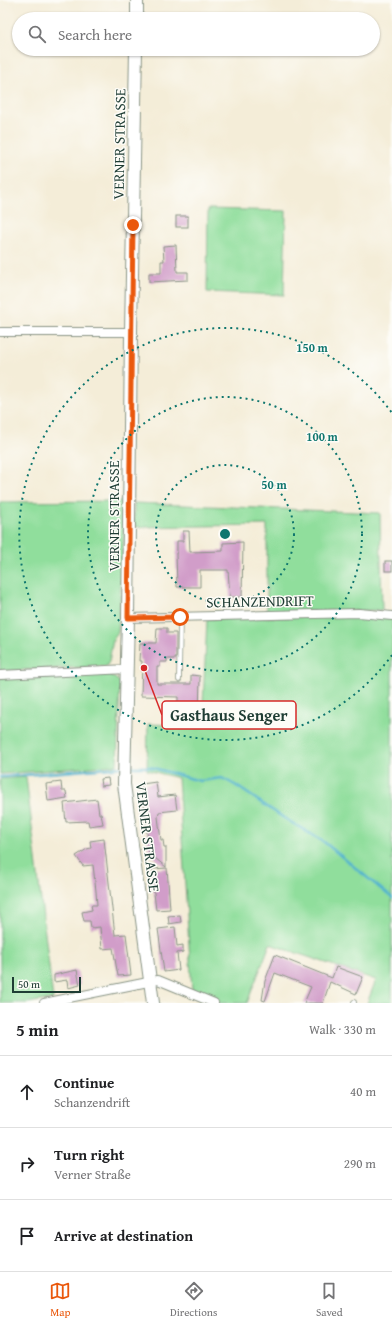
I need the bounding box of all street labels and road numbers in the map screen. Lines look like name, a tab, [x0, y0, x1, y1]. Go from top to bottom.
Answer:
street label: VERNER STRASSE	[108, 88, 130, 200]
street label: VERNER STRASSE	[103, 460, 124, 572]
street label: SCHANZENDRIFT	[206, 590, 315, 612]
street label: VERNER STRASSE	[131, 781, 165, 894]

